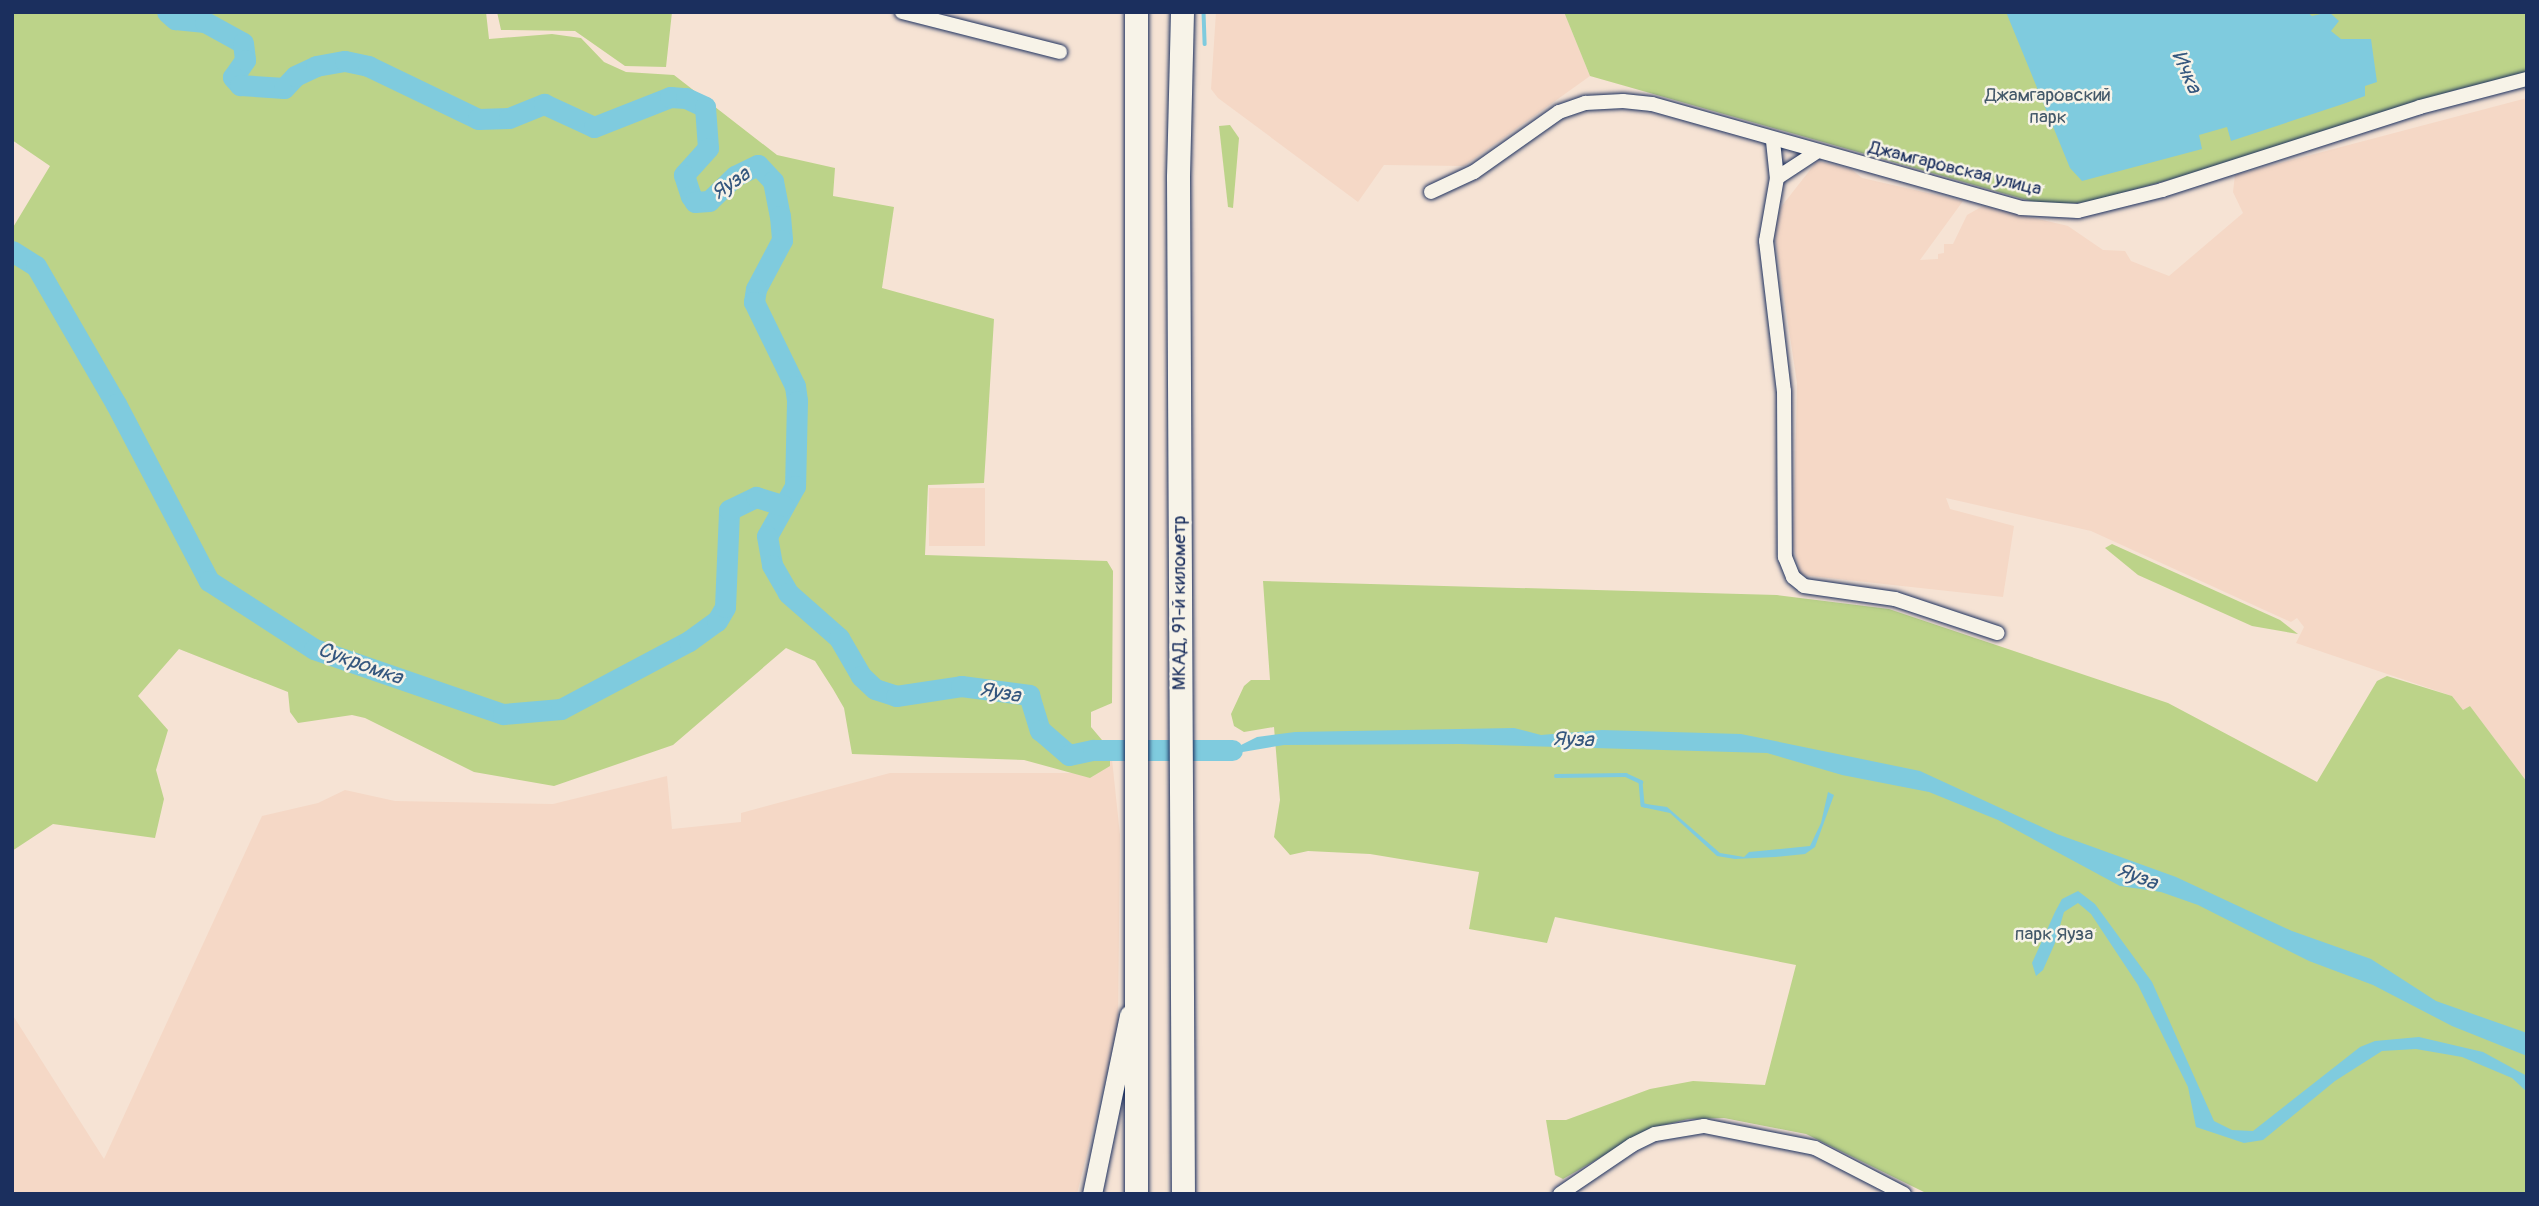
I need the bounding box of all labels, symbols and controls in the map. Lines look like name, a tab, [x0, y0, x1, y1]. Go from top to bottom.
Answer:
water label: Ичка	[2166, 47, 2206, 97]
park label: Джамгаровский парк	[1985, 85, 2111, 129]
street label: Джамгаровская улица	[1866, 136, 2044, 202]
water label: Яуза	[707, 162, 755, 206]
street label: МКАД, 91-й километр	[1169, 516, 1191, 690]
water label: Сукромка	[314, 637, 406, 691]
water label: Яуза	[978, 677, 1022, 709]
water label: Яуза	[1552, 727, 1594, 753]
water label: Яуза	[2113, 858, 2161, 896]
park label: парк Яуза	[2015, 924, 2093, 946]

